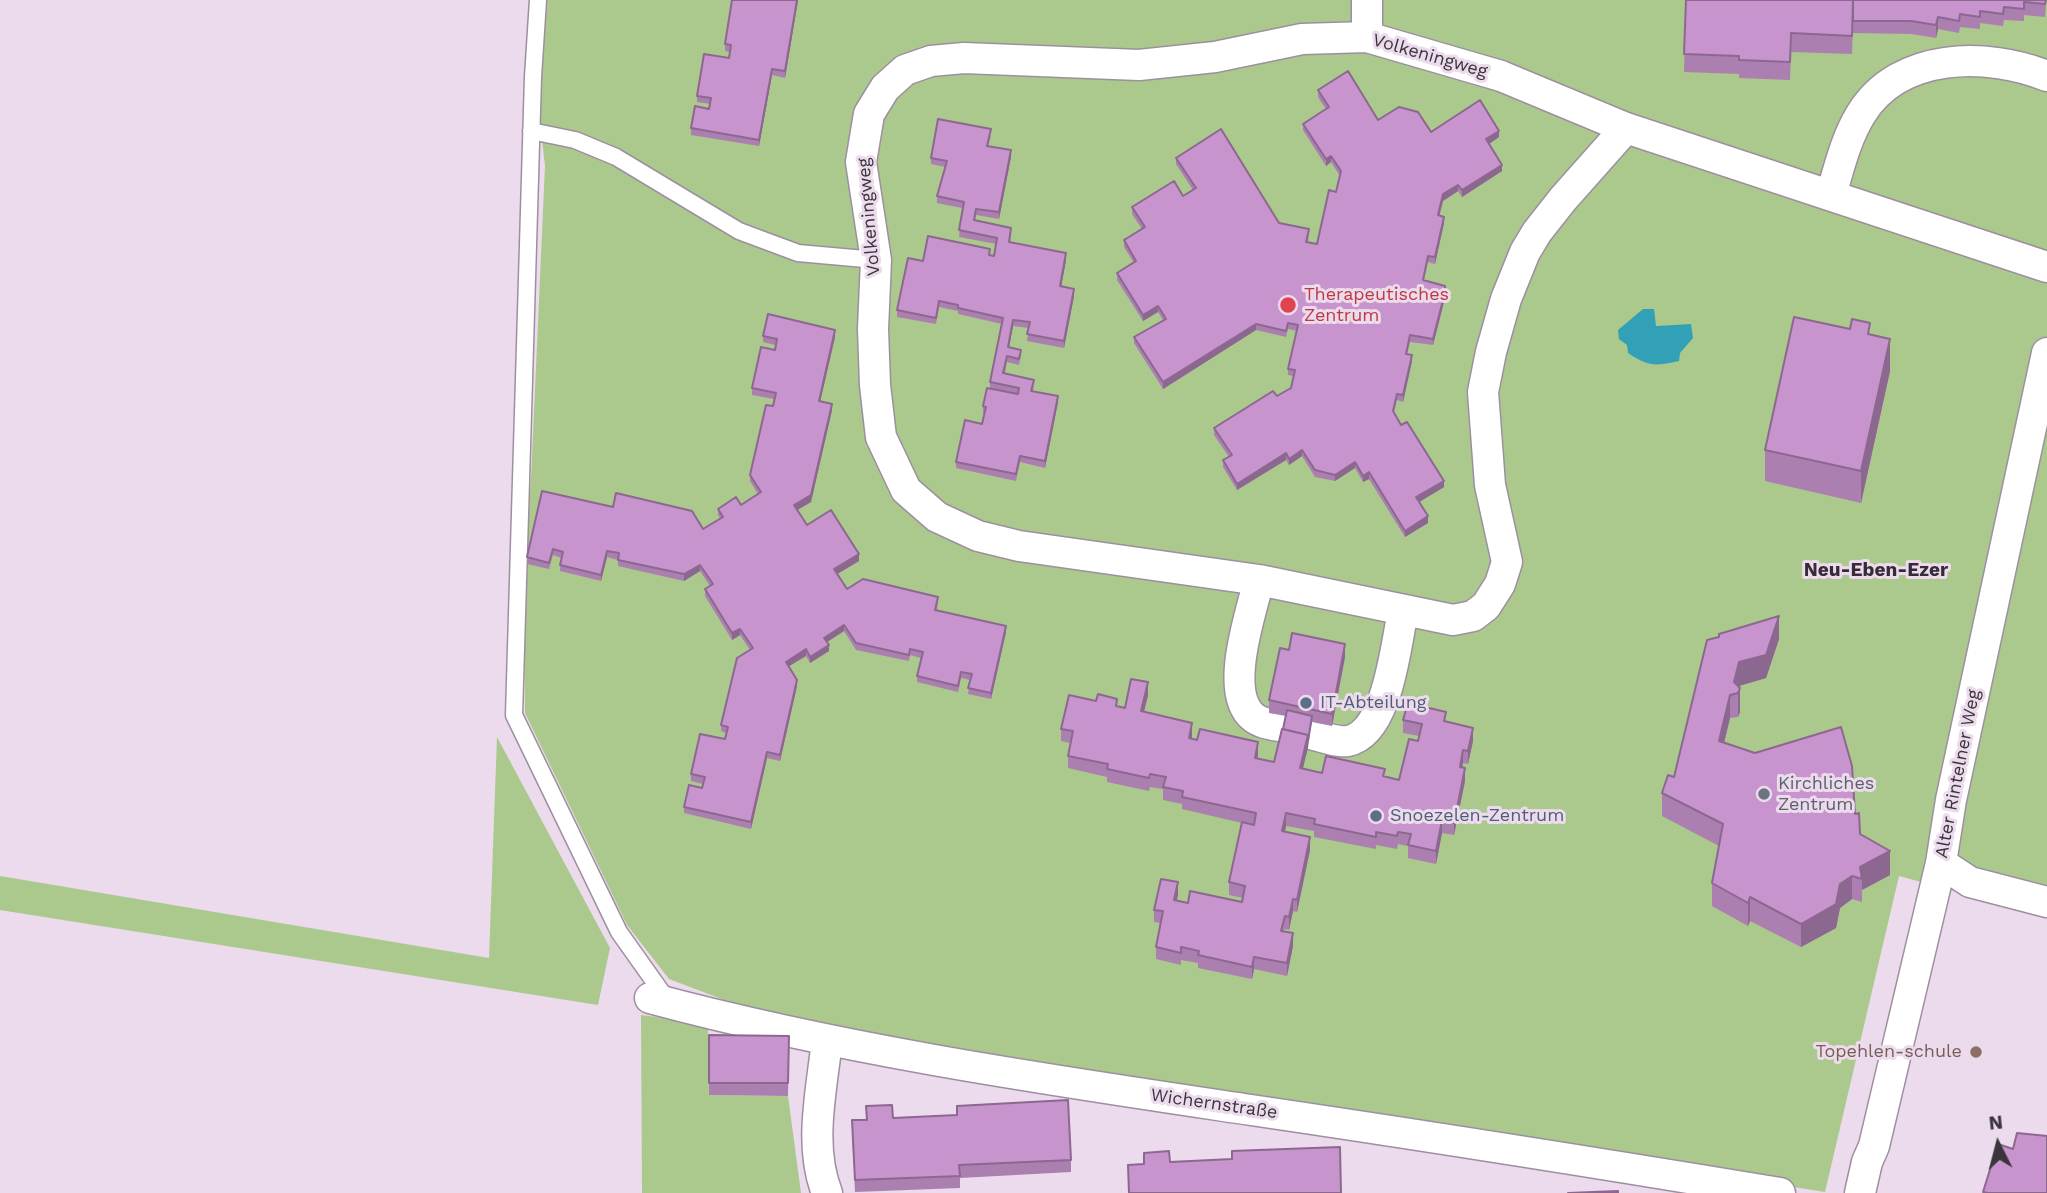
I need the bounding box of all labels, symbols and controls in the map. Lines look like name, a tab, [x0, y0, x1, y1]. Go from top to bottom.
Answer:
street label: Volkeningweg	[1370, 29, 1490, 83]
street label: Volkeningweg	[853, 157, 885, 277]
place label: Therapeutisches Zentrum	[1304, 284, 1449, 326]
marker: Therapeutisches Zentrum	[1278, 295, 1298, 315]
district label: Neu-Eben-Ezer	[1804, 559, 1948, 581]
street label: Alter Rintelner Weg	[1931, 688, 1985, 860]
place label: IT-Abteilung	[1320, 692, 1426, 714]
marker: IT-Abteilung	[1298, 695, 1314, 711]
place label: Kirchliches Zentrum	[1778, 773, 1874, 816]
marker: Kirchliches Zentrum	[1756, 786, 1772, 802]
place label: Snoezelen-Zentrum	[1390, 805, 1564, 827]
marker: Snoezelen-Zentrum	[1368, 808, 1384, 824]
place label: Topehlen-schule	[1816, 1041, 1962, 1063]
marker: Topehlen-schule	[1968, 1044, 1984, 1060]
street label: Wichernstraße	[1149, 1084, 1279, 1124]
north arrow	[1963, 1109, 2033, 1179]
text: N	[1988, 1110, 2004, 1135]

